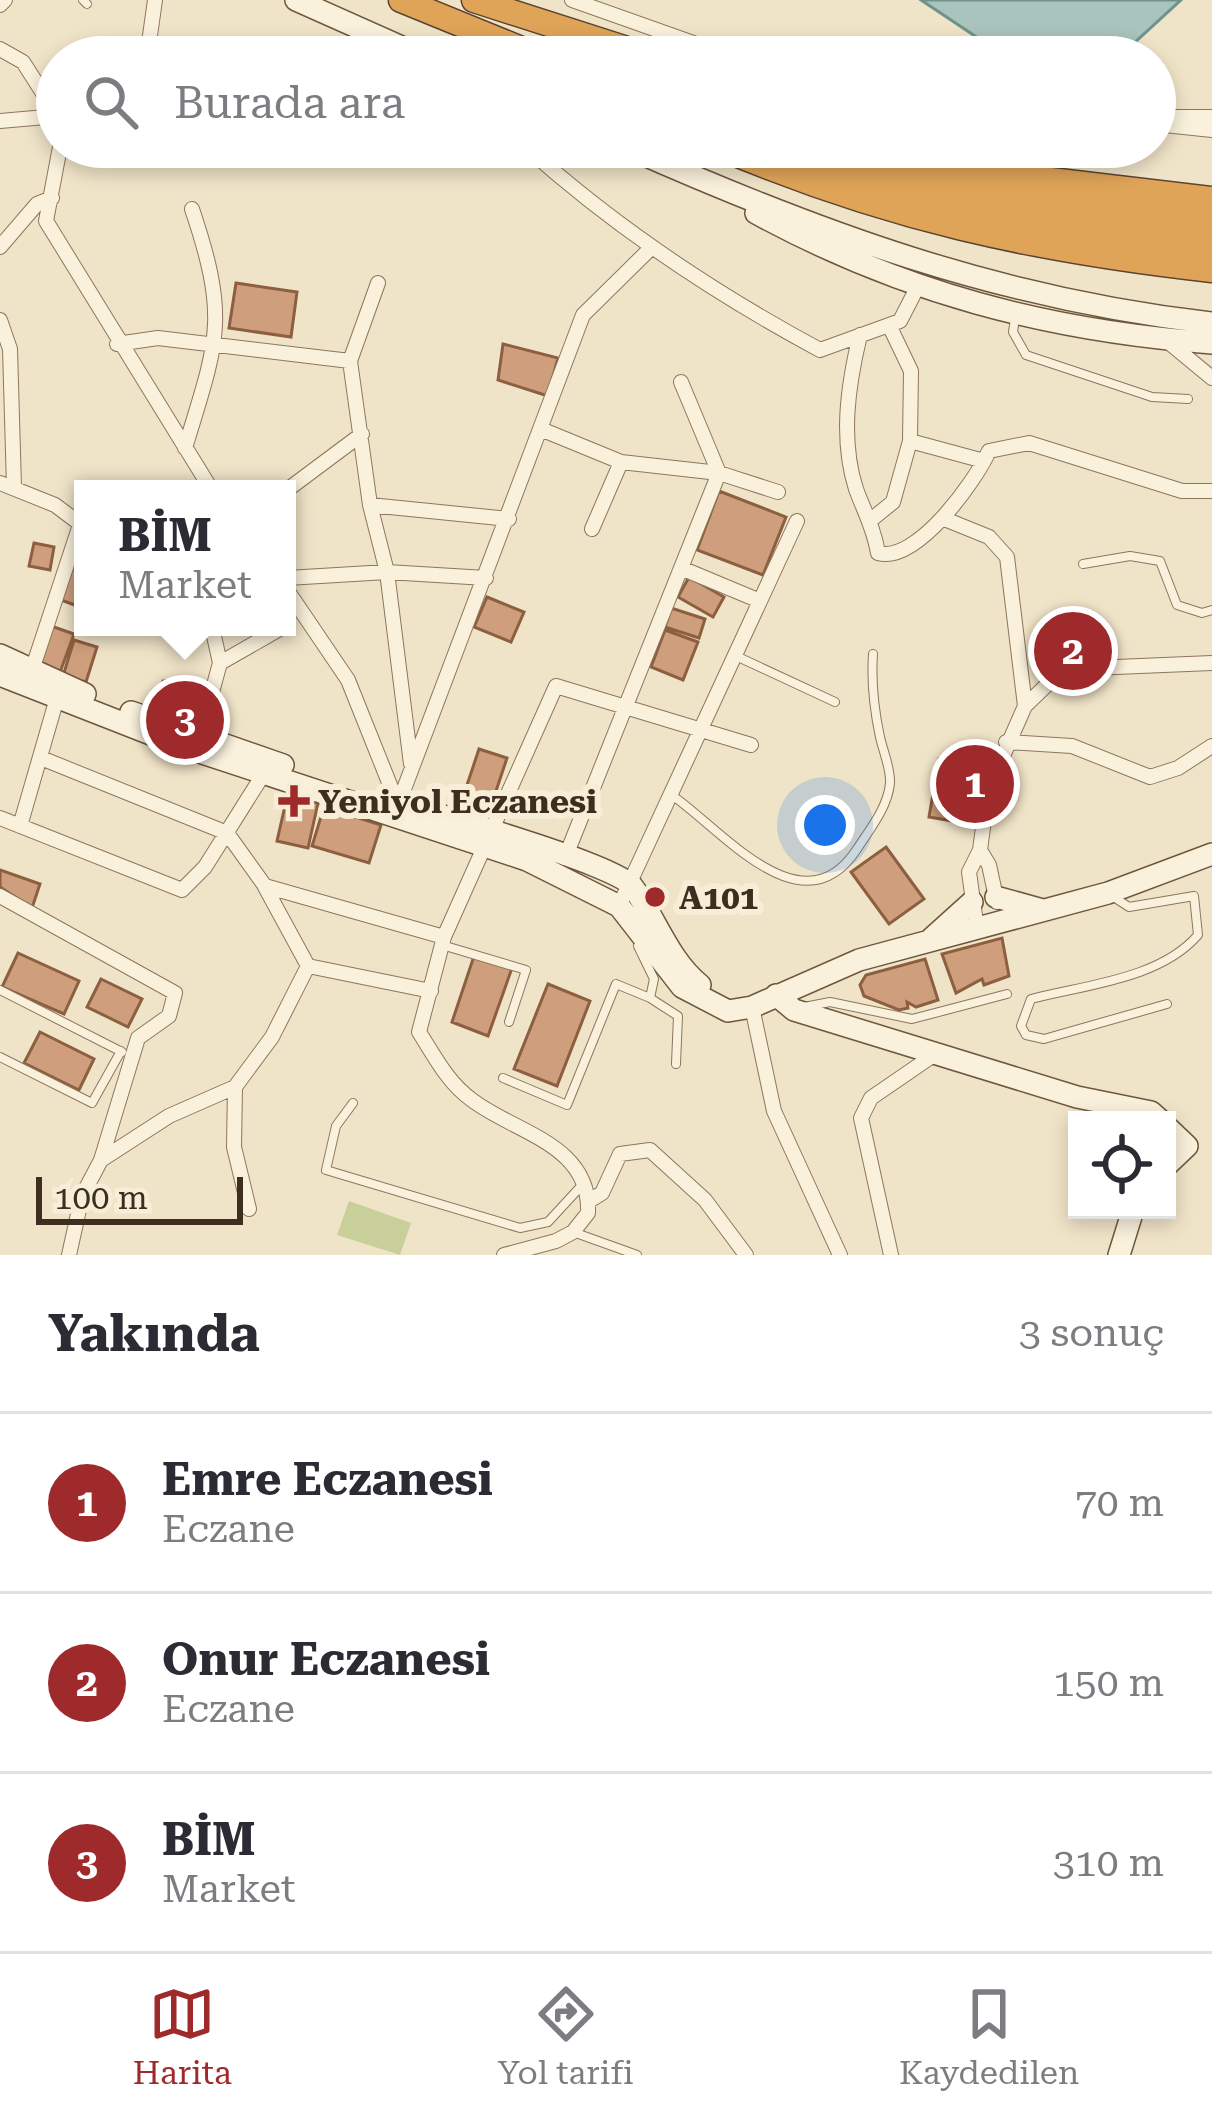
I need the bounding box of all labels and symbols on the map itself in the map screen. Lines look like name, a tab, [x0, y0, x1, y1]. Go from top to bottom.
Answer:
pin: 2	[1034, 606, 1112, 696]
pin: 3	[146, 675, 224, 765]
pin: 1	[936, 739, 1014, 829]
place label: Yeniyol Eczanesi	[318, 782, 597, 821]
marker: Yeniyol Eczanesi	[281, 788, 307, 814]
your location	[795, 795, 855, 855]
place label: A101	[679, 878, 758, 917]
marker: A101	[642, 884, 668, 910]
scale bar	[36, 1171, 243, 1224]

